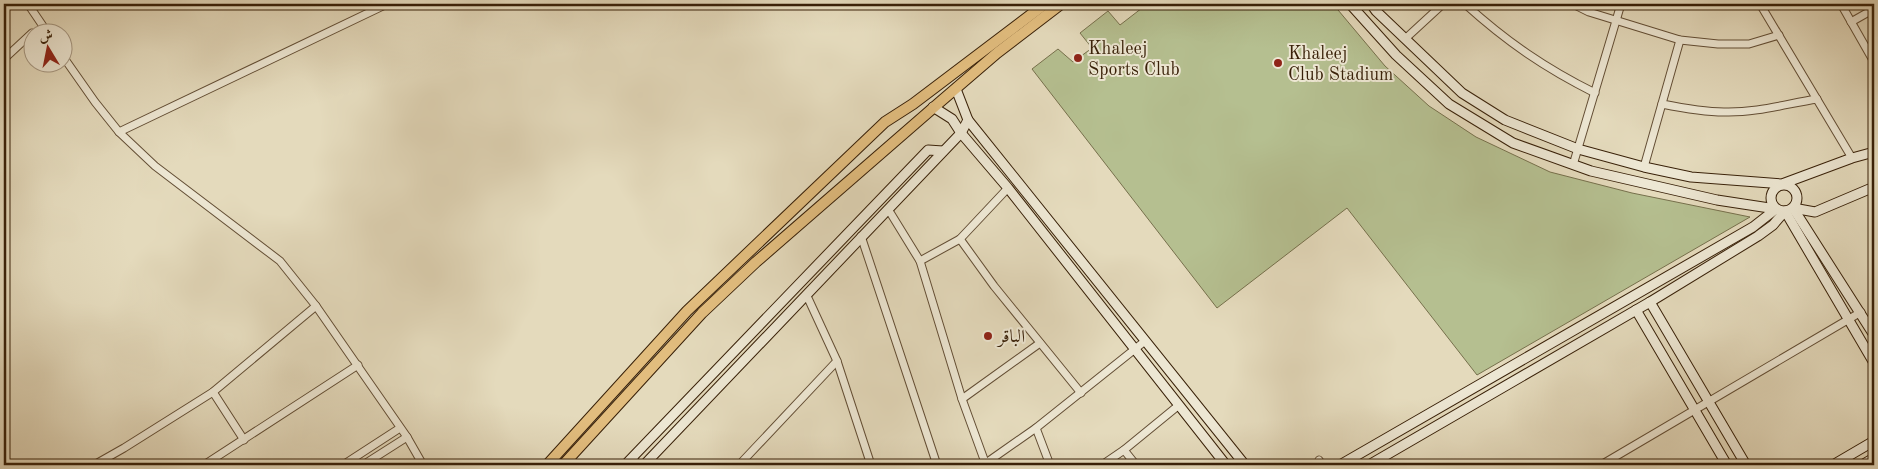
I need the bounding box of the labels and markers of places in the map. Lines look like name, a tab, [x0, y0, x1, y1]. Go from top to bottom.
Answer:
place label: Khaleej Sports Club	[1088, 40, 1180, 79]
place label: Khaleej Club Stadium	[1288, 45, 1393, 84]
marker: Khaleej Sports Club	[1072, 52, 1084, 64]
marker: Khaleej Club Stadium	[1272, 57, 1284, 69]
place label: الباقر	[996, 328, 1025, 348]
marker: الباقر	[982, 330, 994, 342]

